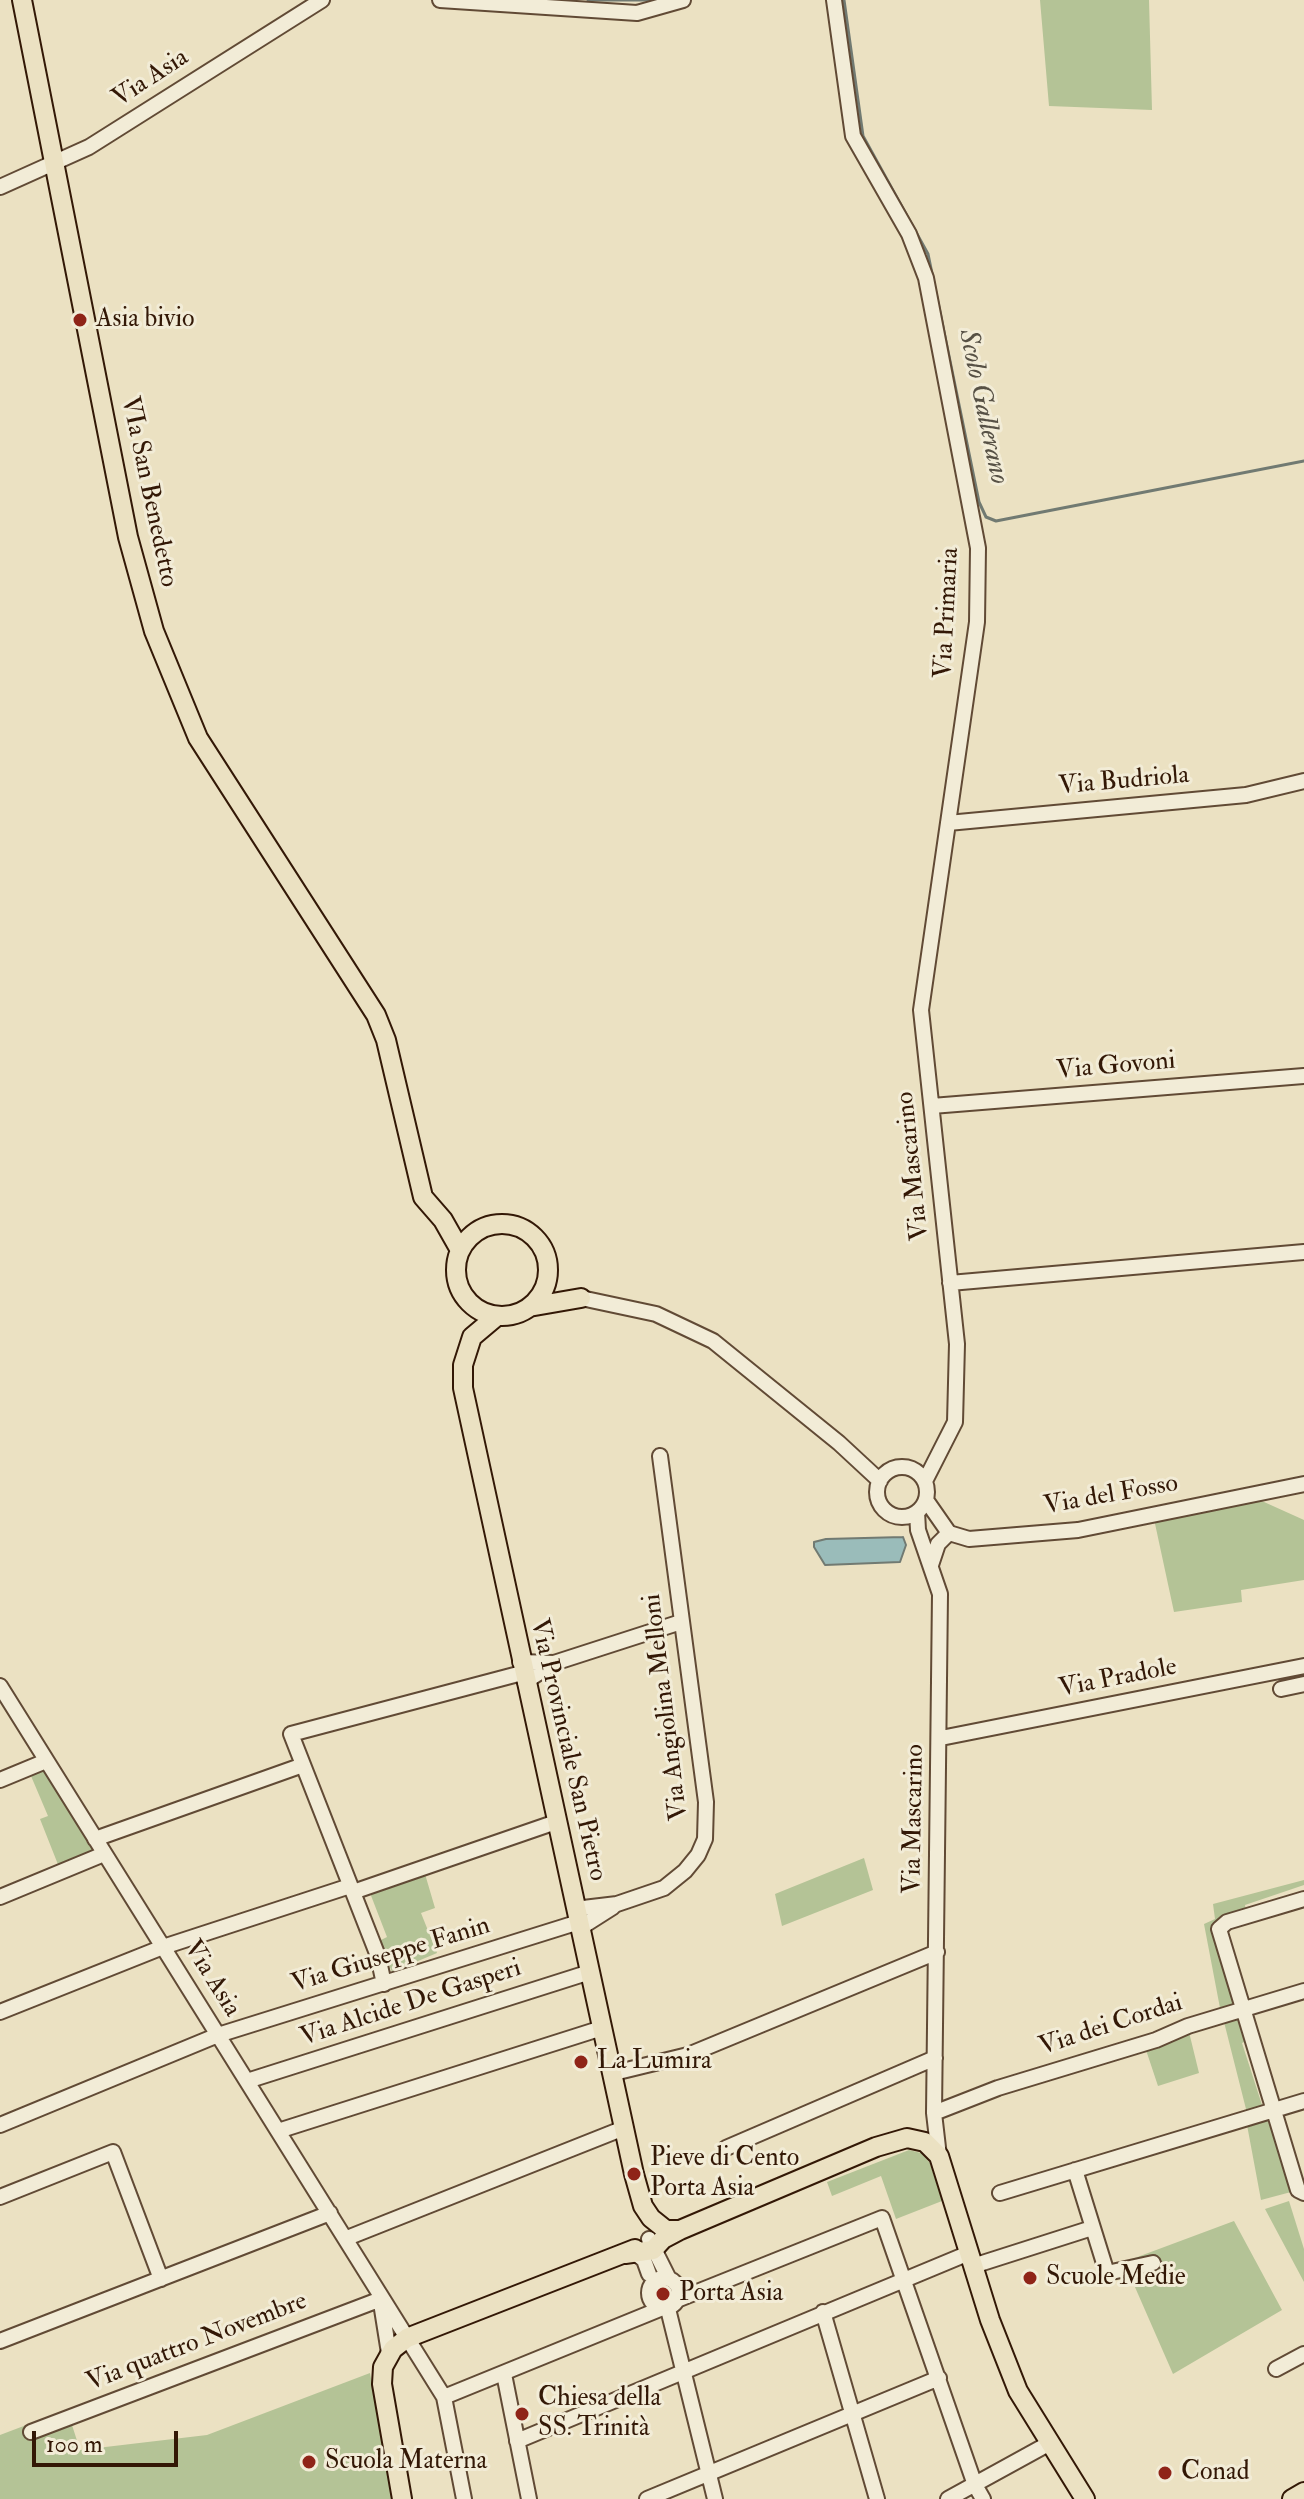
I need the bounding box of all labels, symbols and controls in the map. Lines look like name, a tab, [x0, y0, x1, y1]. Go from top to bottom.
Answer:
street label: Via Asia	[107, 43, 195, 115]
place label: Asia bivio	[96, 304, 195, 336]
marker: Asia bivio	[71, 311, 89, 329]
water label: Scolo Gallerano	[949, 326, 1015, 488]
street label: VIa San Benedetto	[113, 394, 183, 590]
street label: Via Primaria	[929, 547, 967, 679]
street label: Via Budriola	[1057, 761, 1191, 803]
street label: Via Govoni	[1055, 1046, 1177, 1088]
street label: Via Mascarino	[891, 1090, 937, 1242]
street label: Via del Fosso	[1041, 1469, 1181, 1523]
street label: Via Angiolina Melloni	[638, 1592, 696, 1822]
street label: Via Provinciale San Pietro	[522, 1616, 612, 1884]
street label: Via Pradole	[1056, 1652, 1180, 1706]
street label: Via Mascarino	[898, 1744, 932, 1894]
street label: Via Giuseppe Fanin	[288, 1911, 494, 2001]
street label: Via Asia	[175, 1935, 247, 2023]
street label: Via Alcide De Gasperi	[297, 1954, 525, 2054]
street label: Via dei Cordai	[1035, 1988, 1187, 2064]
place label: La Lumira	[597, 2046, 712, 2078]
marker: La Lumira	[572, 2053, 590, 2071]
place label: Pieve di Cento Porta Asia	[650, 2143, 799, 2204]
marker: Pieve di Cento Porta Asia	[625, 2165, 643, 2183]
place label: Scuole Medie	[1046, 2262, 1186, 2294]
marker: Scuole Medie	[1021, 2269, 1039, 2287]
place label: Porta Asia	[679, 2278, 783, 2310]
marker: Porta Asia	[654, 2285, 672, 2303]
street label: Via quattro Novembre	[82, 2287, 312, 2399]
place label: Chiesa della SS. Trinità	[538, 2383, 661, 2444]
marker: Chiesa della SS. Trinità	[513, 2405, 531, 2423]
scale bar	[36, 2415, 182, 2465]
text: 100 m	[46, 2429, 103, 2460]
place label: Scuola Materna	[325, 2446, 487, 2478]
marker: Scuola Materna	[300, 2453, 318, 2471]
place label: Conad	[1181, 2457, 1249, 2489]
marker: Conad	[1156, 2464, 1174, 2482]

